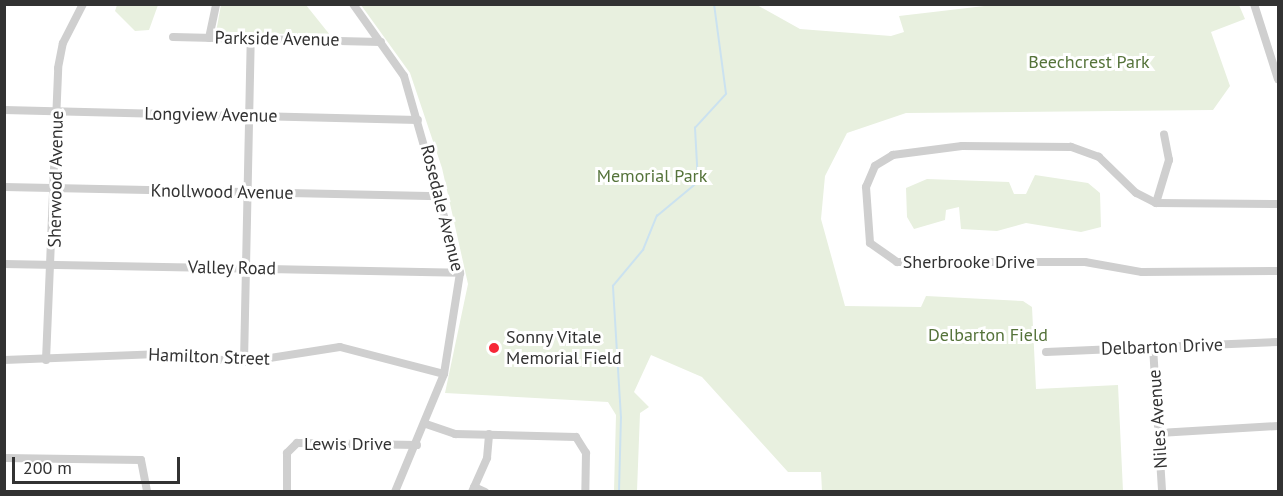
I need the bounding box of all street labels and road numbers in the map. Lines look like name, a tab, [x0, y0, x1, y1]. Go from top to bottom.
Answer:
street label: Parkside Avenue	[214, 27, 340, 51]
street label: Longview Avenue	[144, 103, 278, 127]
street label: Sherwood Avenue	[44, 110, 68, 248]
street label: Rosedale Avenue	[416, 142, 468, 274]
street label: Knollwood Avenue	[150, 180, 294, 204]
street label: Sherbrooke Drive	[903, 251, 1035, 273]
street label: Valley Road	[187, 256, 277, 280]
street label: Delbarton Drive	[1101, 334, 1223, 360]
street label: Hamilton Street	[148, 344, 270, 370]
street label: Niles Avenue	[1144, 368, 1172, 470]
street label: Lewis Drive	[304, 433, 392, 455]

